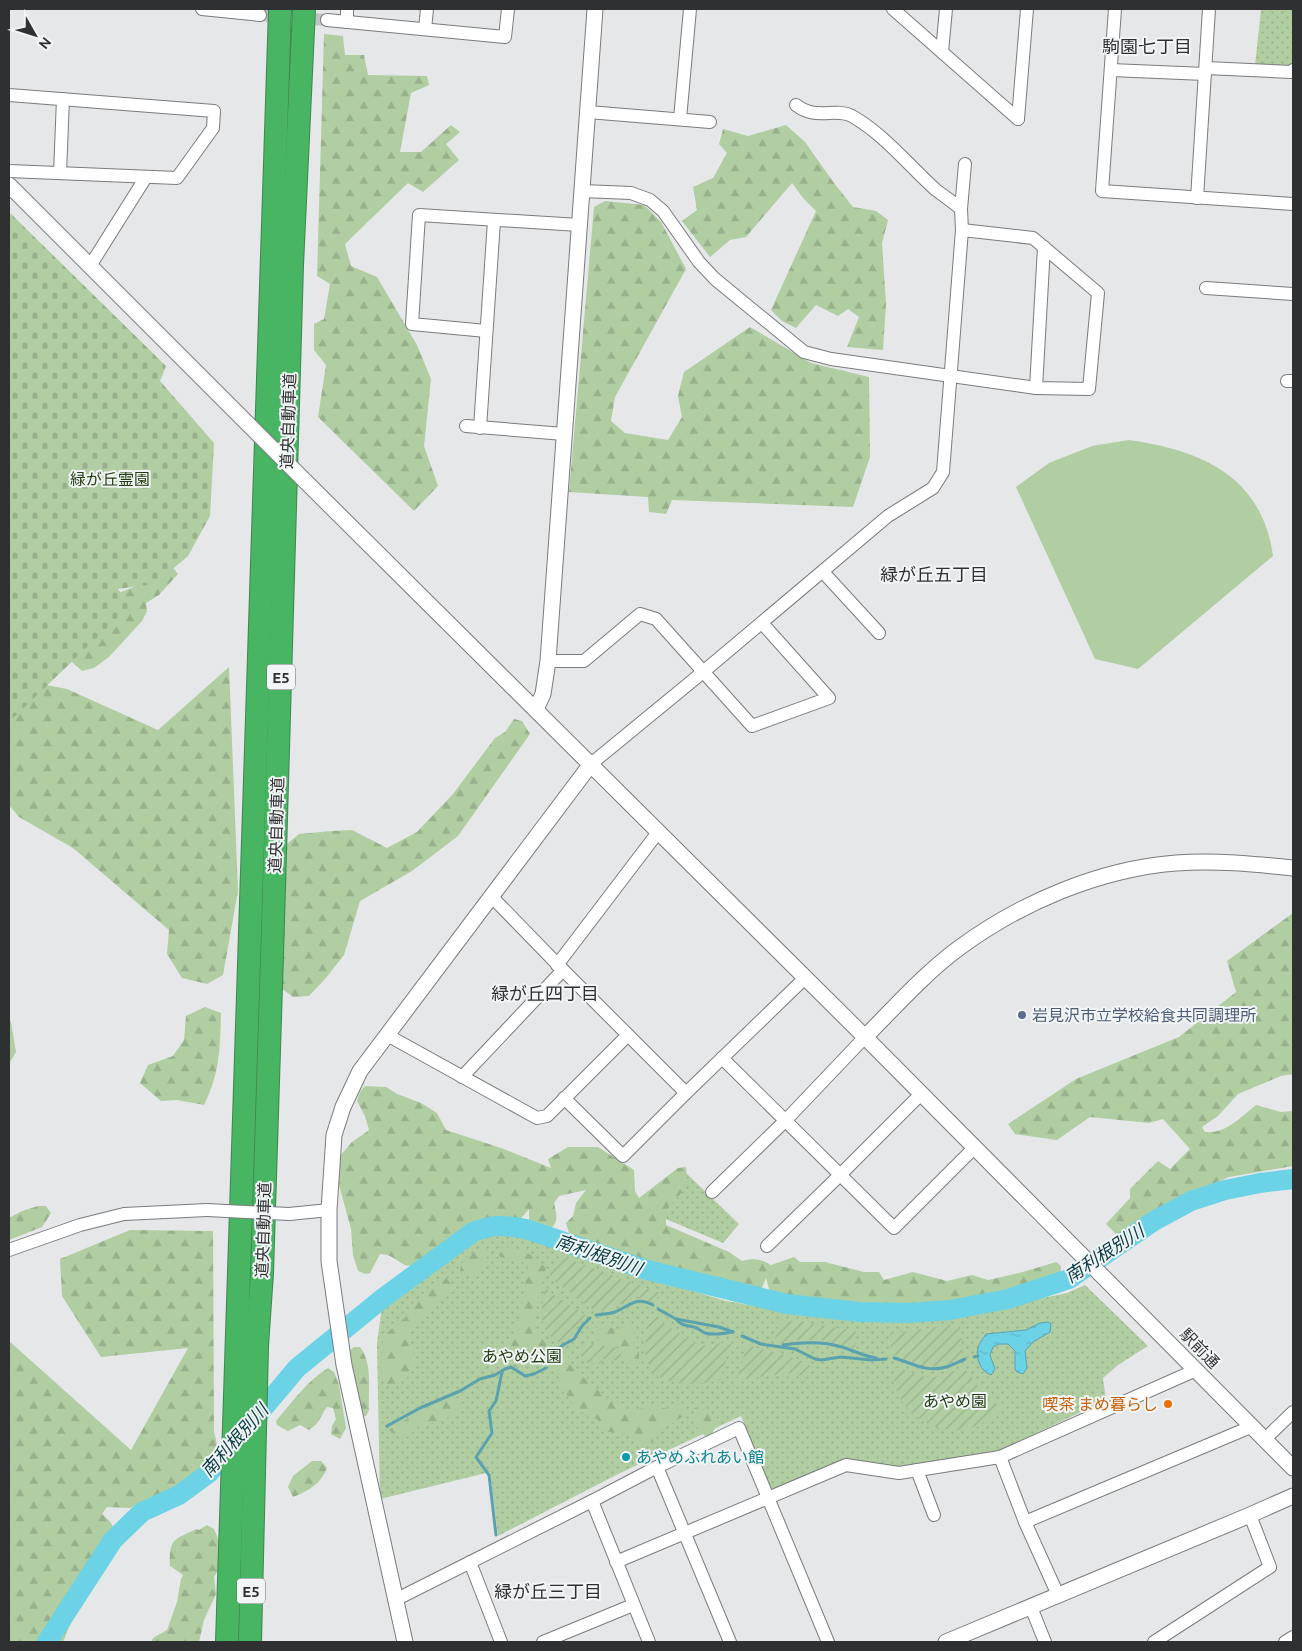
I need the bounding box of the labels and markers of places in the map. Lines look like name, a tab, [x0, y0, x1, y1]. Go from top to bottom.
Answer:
place label: 岩見沢市立学校給食共同調理所	[1032, 1006, 1256, 1024]
marker: 岩見沢市立学校給食共同調理所	[1016, 1009, 1028, 1021]
place label: 喫茶 まめ暮らし	[1042, 1395, 1158, 1413]
marker: 喫茶 まめ暮らし	[1162, 1398, 1174, 1410]
place label: あやめふれあい館	[636, 1448, 764, 1466]
marker: あやめふれあい館	[620, 1451, 632, 1463]

